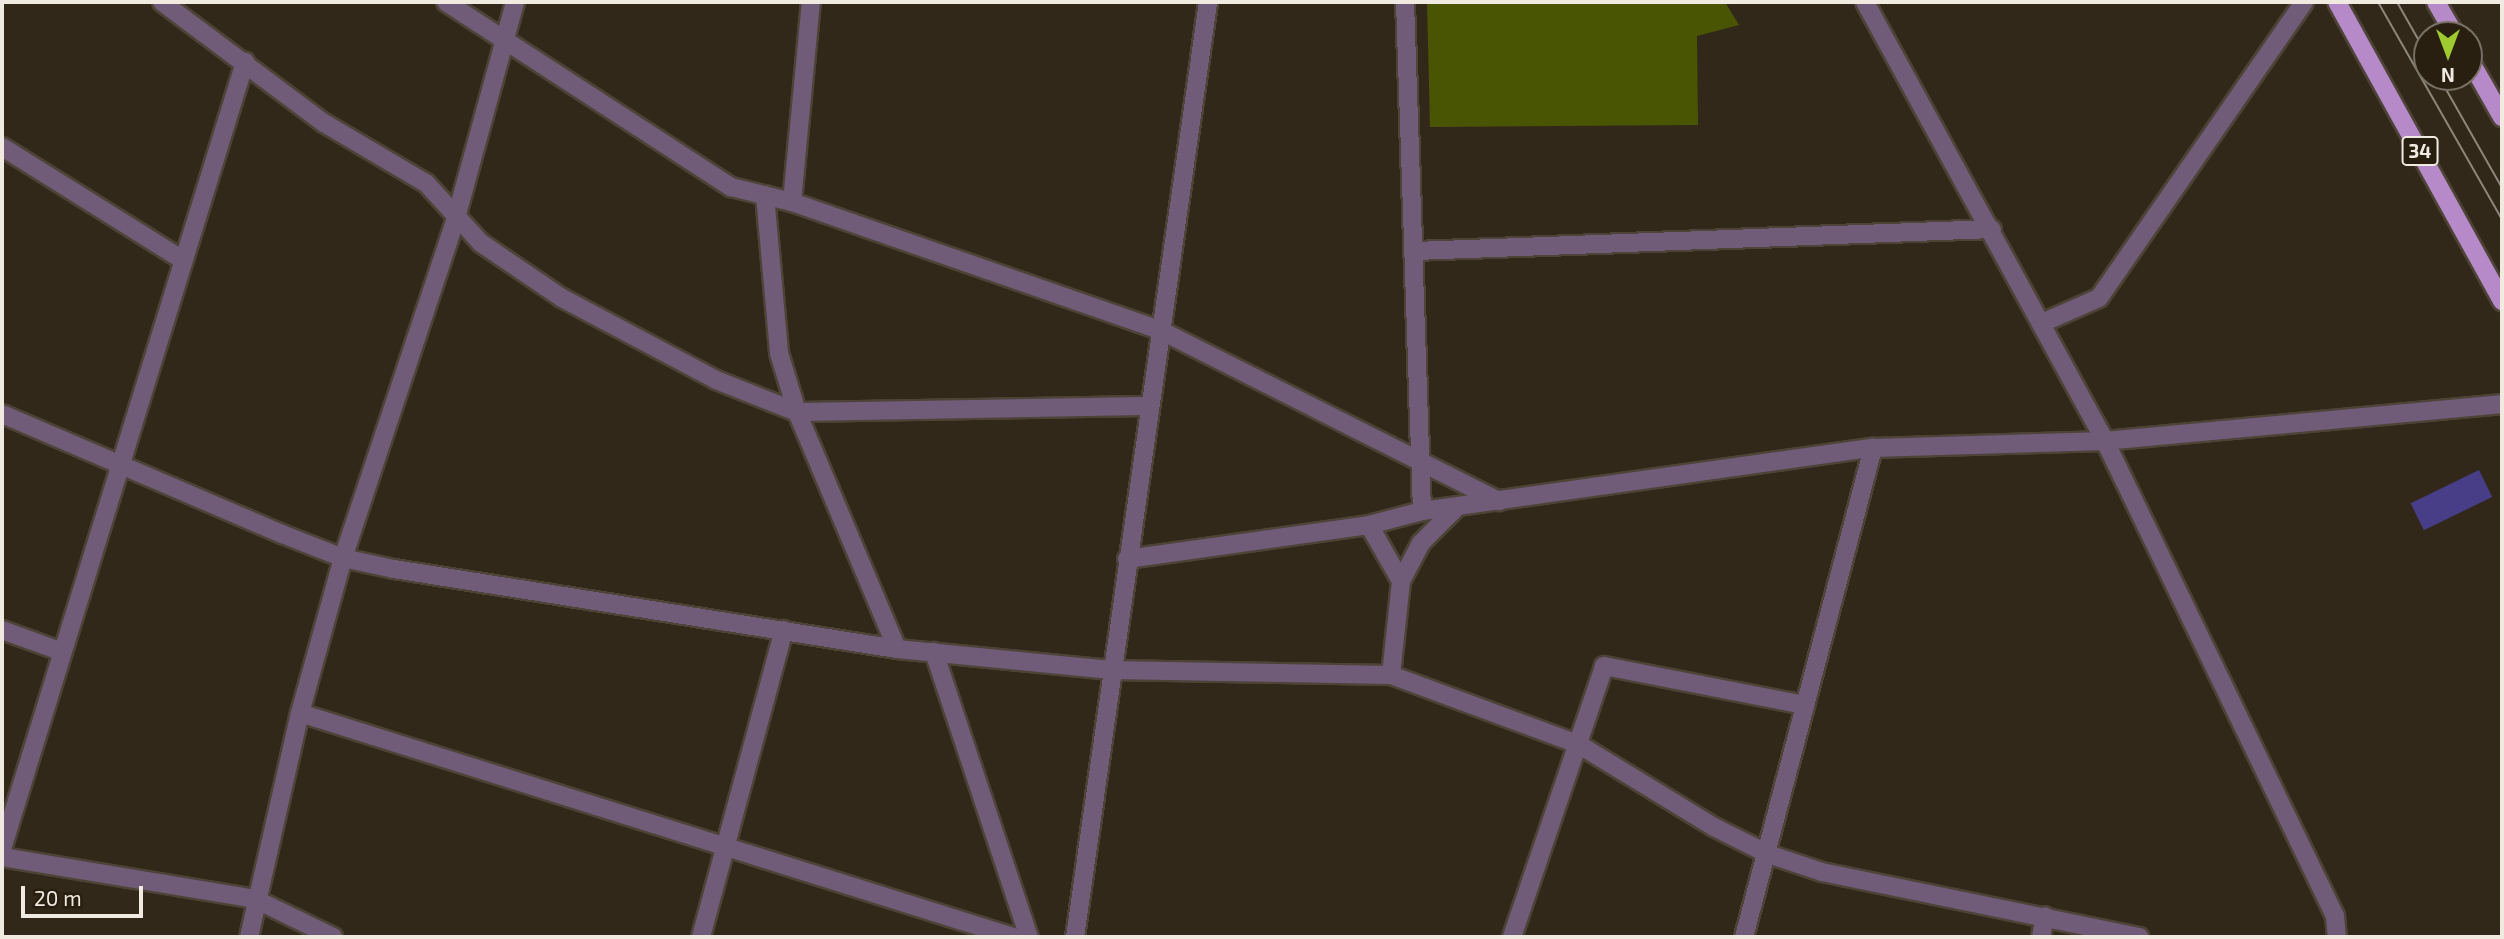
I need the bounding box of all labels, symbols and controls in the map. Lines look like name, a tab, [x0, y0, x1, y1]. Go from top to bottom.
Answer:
north arrow	[2413, 21, 2483, 91]
text: N	[2441, 64, 2455, 87]
road number: 34	[2401, 136, 2439, 167]
scale bar	[24, 872, 147, 916]
text: 20 m	[34, 885, 82, 910]

